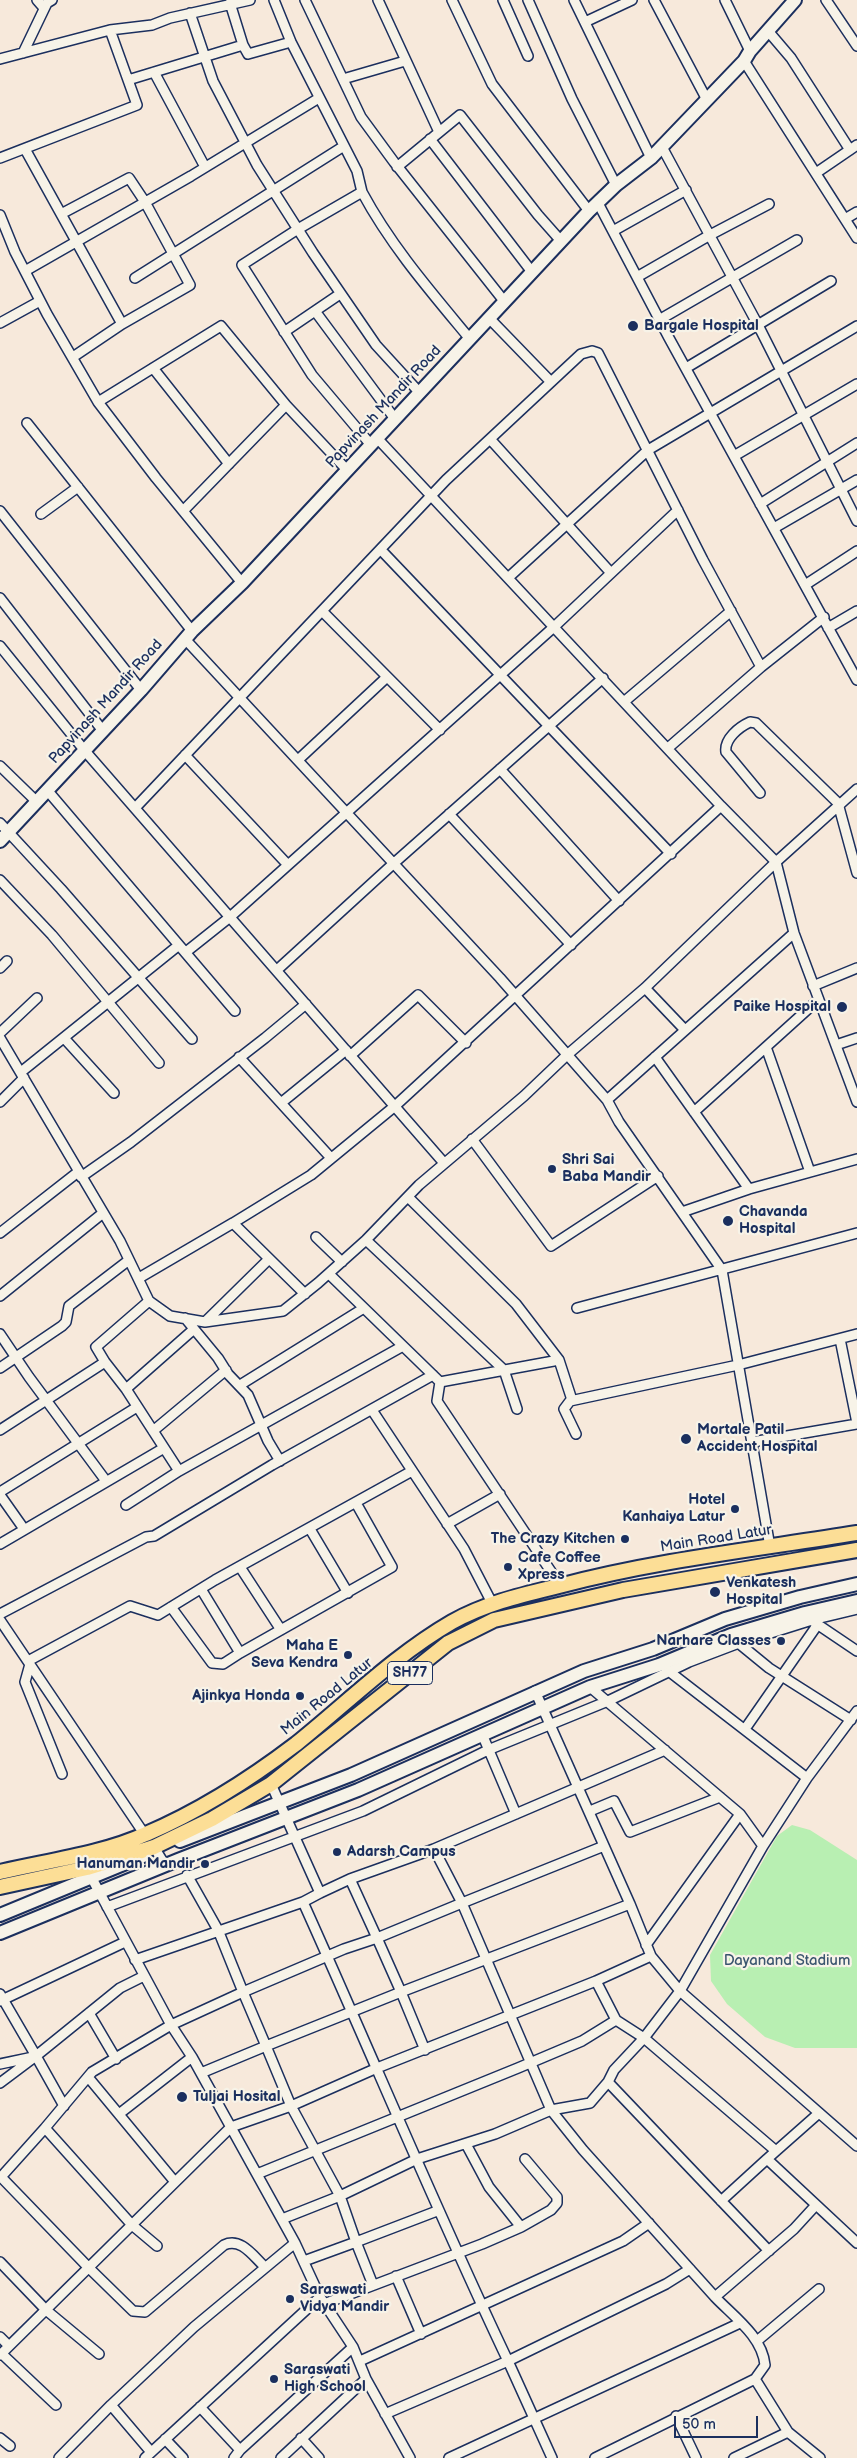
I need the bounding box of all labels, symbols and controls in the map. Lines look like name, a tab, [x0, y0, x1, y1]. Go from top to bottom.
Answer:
place label: Bargale Hospital	[644, 317, 759, 335]
marker: Bargale Hospital	[626, 319, 640, 333]
street label: Papvinash Mandir Road	[322, 342, 446, 472]
street label: Papvinash Mandir Road	[45, 636, 167, 768]
place label: Paike Hospital	[733, 998, 831, 1016]
marker: Paike Hospital	[835, 1000, 849, 1014]
place label: Shri Sai Baba Mandir	[562, 1151, 651, 1186]
marker: Shri Sai Baba Mandir	[546, 1163, 558, 1175]
place label: Chavanda Hospital	[739, 1203, 808, 1238]
marker: Chavanda Hospital	[721, 1214, 735, 1228]
place label: Mortale Patil Accident Hospital	[697, 1421, 818, 1456]
marker: Mortale Patil Accident Hospital	[679, 1432, 693, 1446]
place label: Hotel Kanhaiya Latur	[622, 1491, 725, 1526]
marker: Hotel Kanhaiya Latur	[729, 1503, 741, 1515]
street label: Main Road Latur	[659, 1521, 773, 1557]
place label: The Crazy Kitchen	[491, 1530, 615, 1548]
marker: The Crazy Kitchen	[619, 1533, 631, 1545]
place label: Cafe Coffee Xpress	[518, 1549, 601, 1584]
marker: Cafe Coffee Xpress	[502, 1561, 514, 1573]
place label: Venkatesh Hospital	[726, 1574, 796, 1609]
marker: Venkatesh Hospital	[708, 1585, 722, 1599]
place label: Narhare Classes	[656, 1632, 771, 1650]
marker: Narhare Classes	[775, 1635, 787, 1647]
place label: Maha E Seva Kendra	[251, 1637, 338, 1672]
marker: Maha E Seva Kendra	[342, 1649, 354, 1661]
street label: Main Road Latur	[278, 1655, 376, 1739]
road number: SH77	[388, 1662, 432, 1685]
place label: Ajinkya Honda	[192, 1687, 290, 1705]
marker: Ajinkya Honda	[294, 1690, 306, 1702]
place label: Adarsh Campus	[347, 1843, 456, 1861]
marker: Adarsh Campus	[331, 1846, 343, 1858]
place label: Hanuman Mandir	[76, 1855, 195, 1873]
marker: Hanuman Mandir	[199, 1858, 211, 1870]
park label: Dayanand Stadium	[724, 1952, 850, 1970]
place label: Tuljai Hosital	[193, 2088, 280, 2106]
marker: Tuljai Hosital	[175, 2090, 189, 2104]
place label: Saraswati Vidya Mandir	[300, 2281, 389, 2316]
marker: Saraswati Vidya Mandir	[284, 2293, 296, 2305]
place label: Saraswati High School	[284, 2361, 366, 2396]
marker: Saraswati High School	[268, 2373, 280, 2385]
scale bar	[677, 2406, 761, 2438]
text: 50 m	[682, 2415, 716, 2434]

